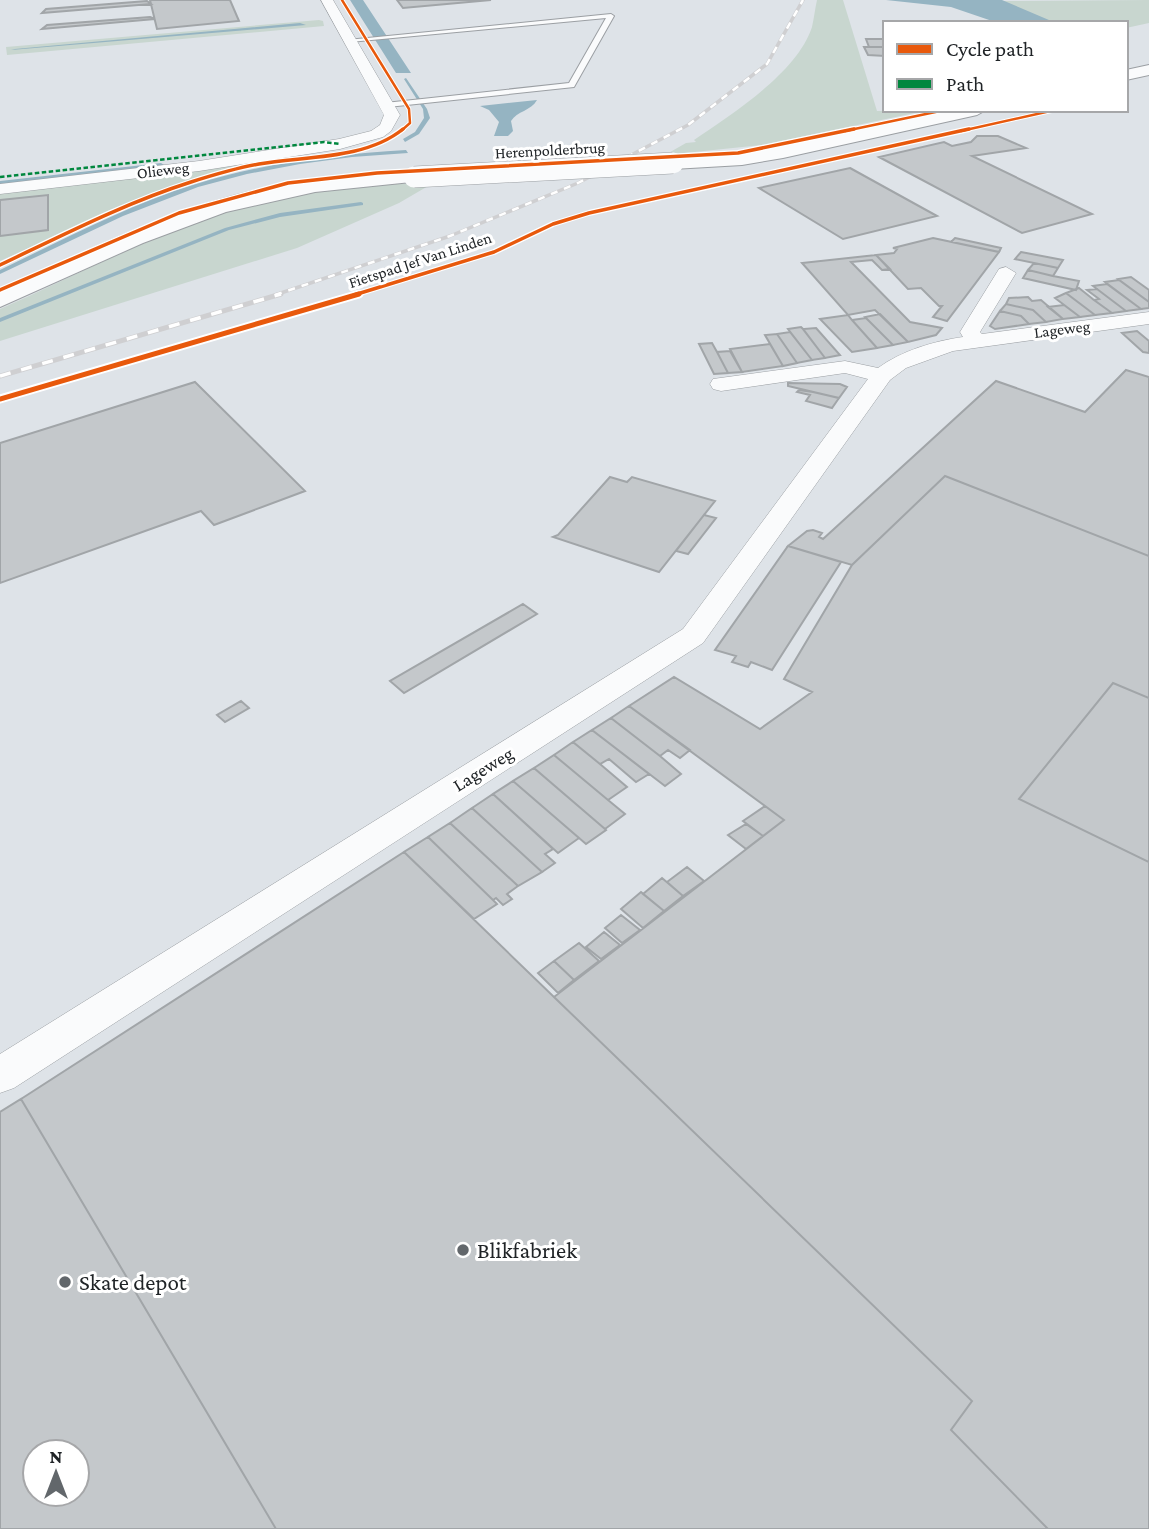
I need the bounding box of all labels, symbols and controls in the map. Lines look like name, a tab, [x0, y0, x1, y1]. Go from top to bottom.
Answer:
legend	[883, 21, 1128, 112]
text: Cycle path	[946, 37, 1034, 61]
text: Path	[946, 72, 984, 96]
street label: Herenpolderbrug	[495, 139, 606, 162]
street label: Olieweg	[136, 158, 190, 183]
street label: Fietspad Jef Van Linden	[346, 229, 494, 292]
street label: Lageweg	[1033, 317, 1091, 342]
street label: Lageweg	[449, 742, 517, 796]
place label: Blikfabriek	[477, 1237, 577, 1263]
marker: Blikfabriek	[455, 1242, 471, 1258]
place label: Skate depot	[79, 1269, 187, 1295]
marker: Skate depot	[57, 1274, 73, 1290]
north arrow	[21, 1438, 91, 1508]
text: N	[50, 1446, 63, 1467]

